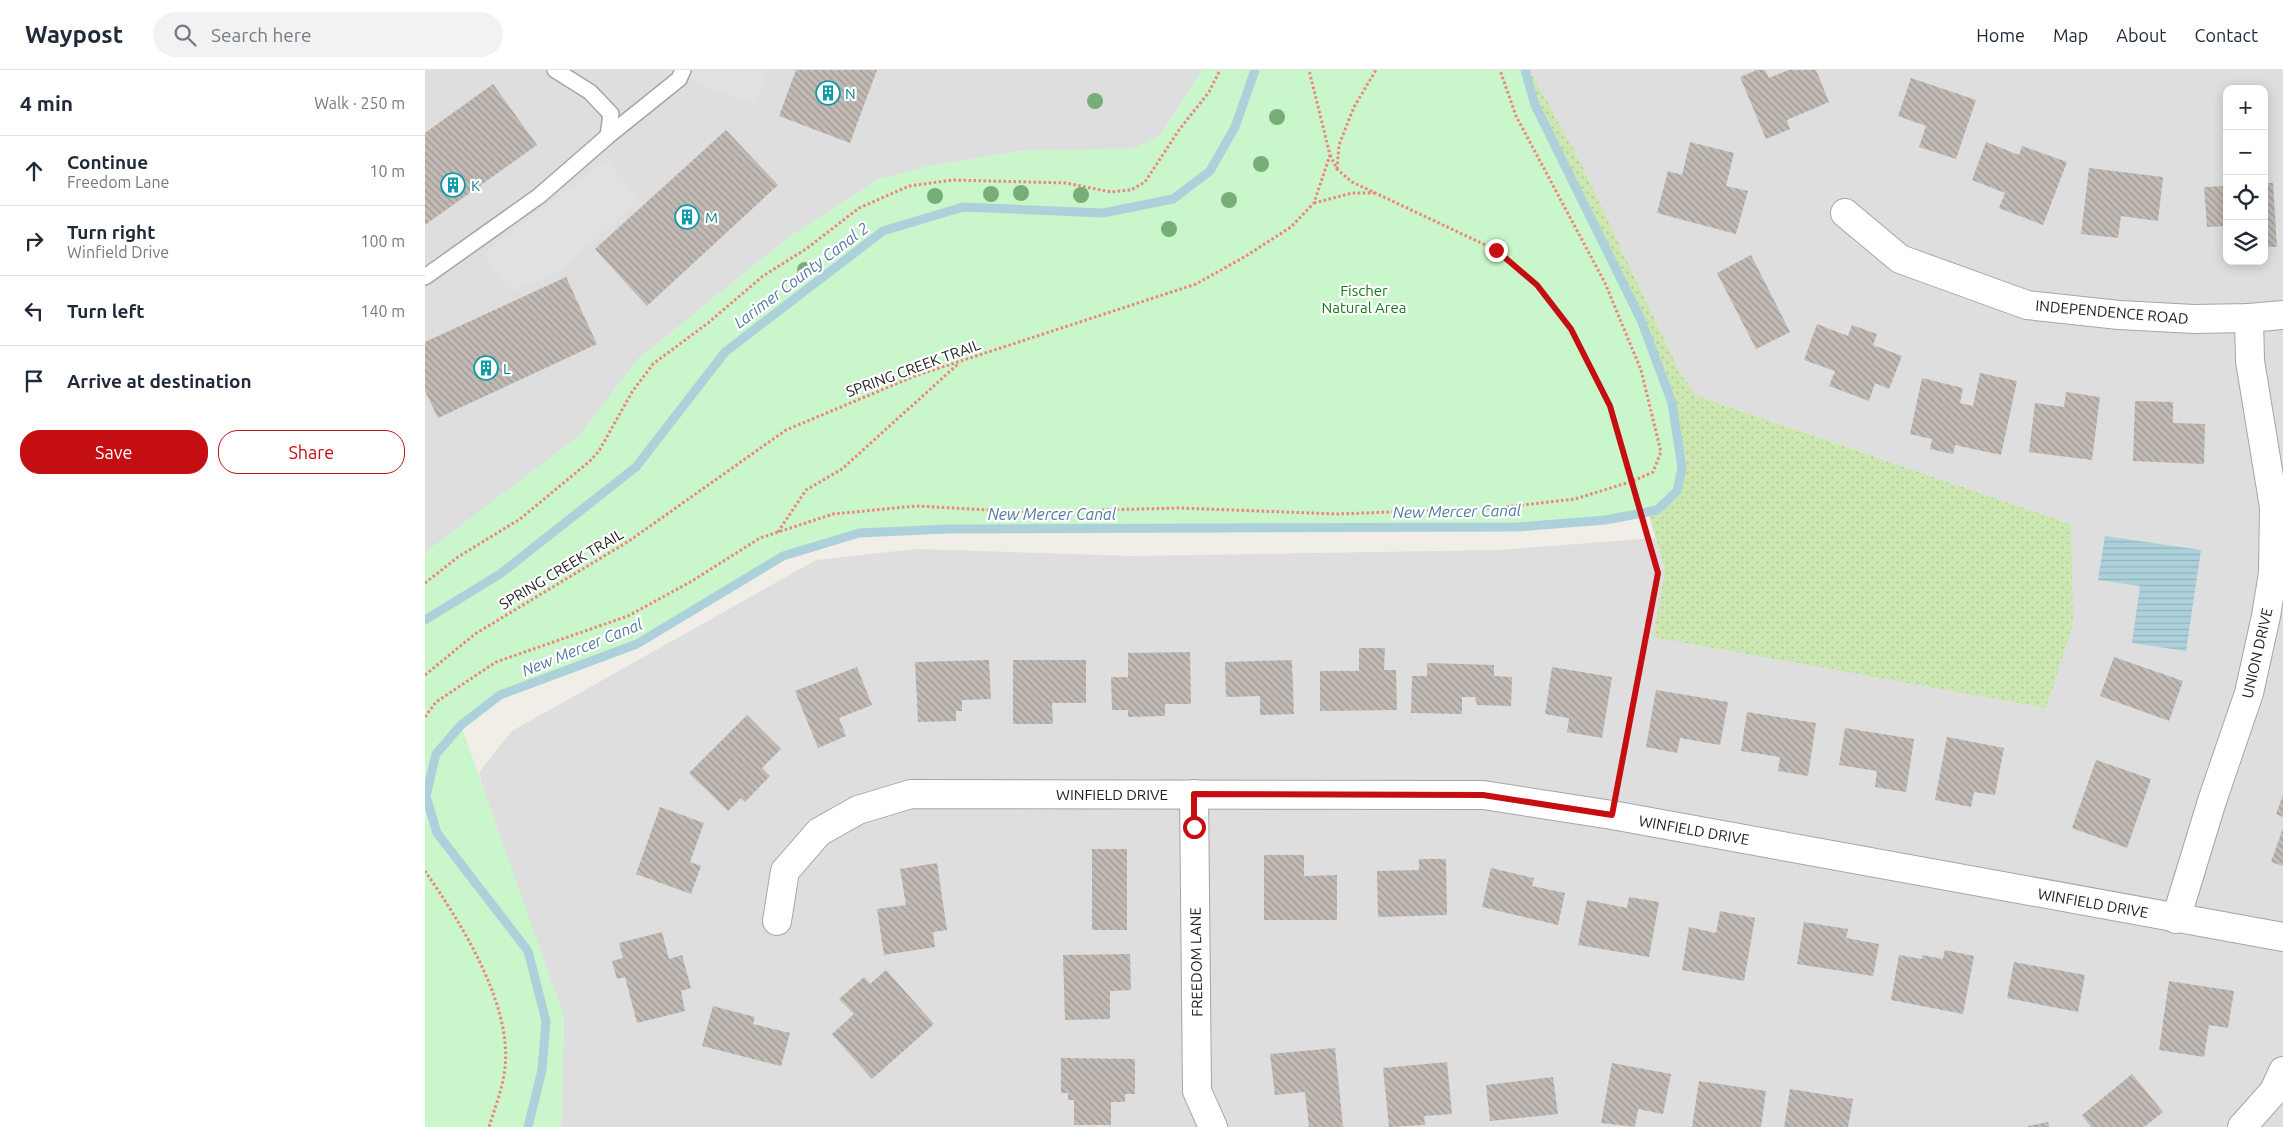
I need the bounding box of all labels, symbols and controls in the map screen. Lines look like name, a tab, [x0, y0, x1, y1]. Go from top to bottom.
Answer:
search box	[153, 12, 503, 57]
text: Waypost	[25, 21, 123, 48]
icon: search	[171, 21, 199, 49]
text: Search here	[211, 24, 311, 46]
text: Home	[1976, 25, 2025, 45]
text: Map	[2053, 25, 2088, 45]
text: About	[2116, 25, 2166, 45]
text: Contact	[2194, 25, 2258, 45]
building icon: N	[815, 80, 841, 106]
place label: N	[845, 85, 856, 102]
map controls	[2223, 85, 2268, 265]
button: +	[2223, 85, 2268, 130]
text: 4 min	[20, 91, 73, 115]
text: Walk · 250 m	[314, 94, 405, 112]
button: −	[2223, 130, 2268, 175]
text: Continue	[67, 151, 148, 173]
icon: ahead	[20, 157, 48, 185]
text: 10 m	[369, 162, 405, 180]
building icon: K	[440, 172, 466, 198]
text: Freedom Lane	[67, 173, 169, 191]
button: locate	[2223, 175, 2268, 220]
place label: K	[471, 177, 480, 194]
building icon: M	[674, 204, 700, 230]
place label: M	[705, 209, 718, 226]
water label: Larimer County Canal 2	[730, 219, 872, 331]
button: layers	[2223, 220, 2268, 265]
text: Turn right	[67, 221, 155, 243]
icon: right	[20, 227, 48, 255]
text: 100 m	[360, 232, 405, 250]
route end	[1485, 239, 1508, 262]
text: Winfield Drive	[67, 243, 169, 261]
park label: Fischer Natural Area	[1321, 282, 1407, 316]
icon: left	[20, 297, 48, 325]
street label: INDEPENDENCE ROAD	[2035, 297, 2189, 327]
text: Turn left	[67, 300, 145, 322]
text: 140 m	[360, 302, 405, 320]
street label: SPRING CREEK TRAIL	[844, 336, 983, 400]
building icon: L	[473, 355, 499, 381]
place label: L	[503, 360, 511, 377]
icon: arrive	[20, 367, 48, 395]
text: Arrive at destination	[67, 370, 252, 392]
button: Save	[20, 430, 208, 474]
button: Share	[218, 430, 405, 474]
water label: New Mercer Canal	[1393, 501, 1522, 521]
water label: New Mercer Canal	[988, 505, 1117, 523]
street label: SPRING CREEK TRAIL	[496, 525, 626, 613]
street label: UNION DRIVE	[2238, 606, 2276, 700]
water label: New Mercer Canal	[519, 614, 645, 679]
street label: WINFIELD DRIVE	[1056, 786, 1168, 803]
street label: WINFIELD DRIVE	[1637, 812, 1751, 848]
route start	[1183, 816, 1206, 839]
street label: WINFIELD DRIVE	[2036, 885, 2150, 921]
street label: FREEDOM LANE	[1187, 907, 1205, 1017]

